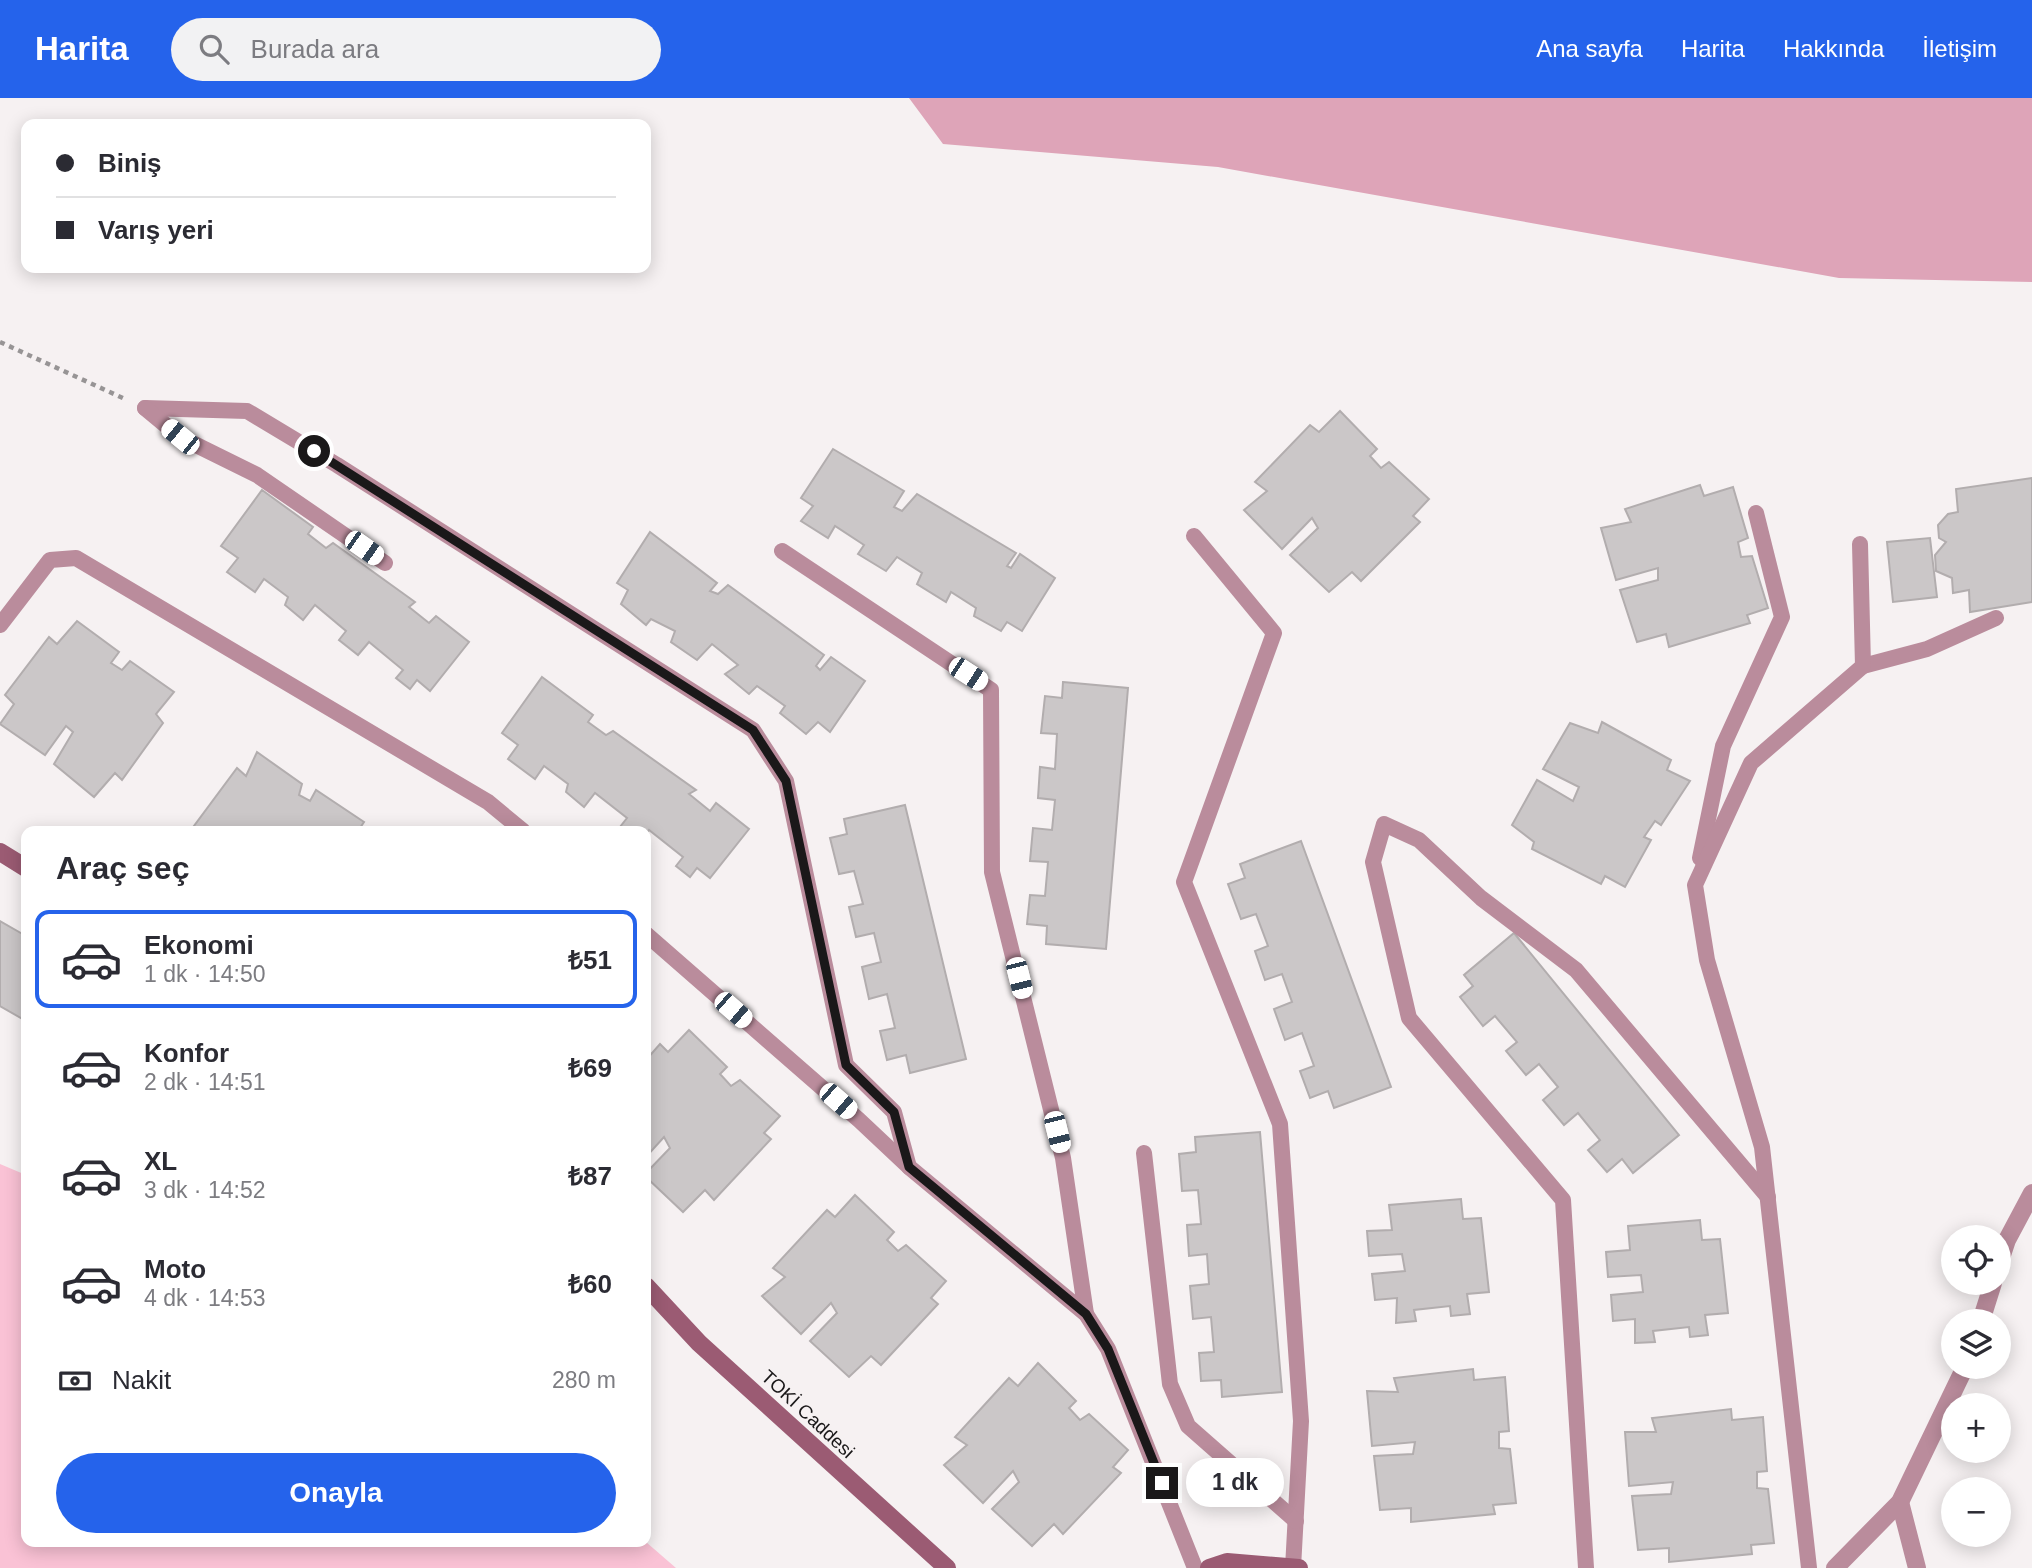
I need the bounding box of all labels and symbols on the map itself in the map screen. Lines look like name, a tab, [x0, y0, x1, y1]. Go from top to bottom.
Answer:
car	[158, 416, 203, 458]
route start	[298, 435, 330, 467]
car	[341, 527, 388, 569]
car	[945, 654, 992, 694]
car	[1004, 955, 1035, 1001]
car	[711, 988, 756, 1032]
car	[816, 1079, 861, 1123]
car	[1042, 1109, 1073, 1155]
street label: TOKİ Caddesi	[757, 1366, 859, 1462]
callout: 1 dk	[1186, 1458, 1284, 1508]
route end	[1146, 1467, 1178, 1499]

